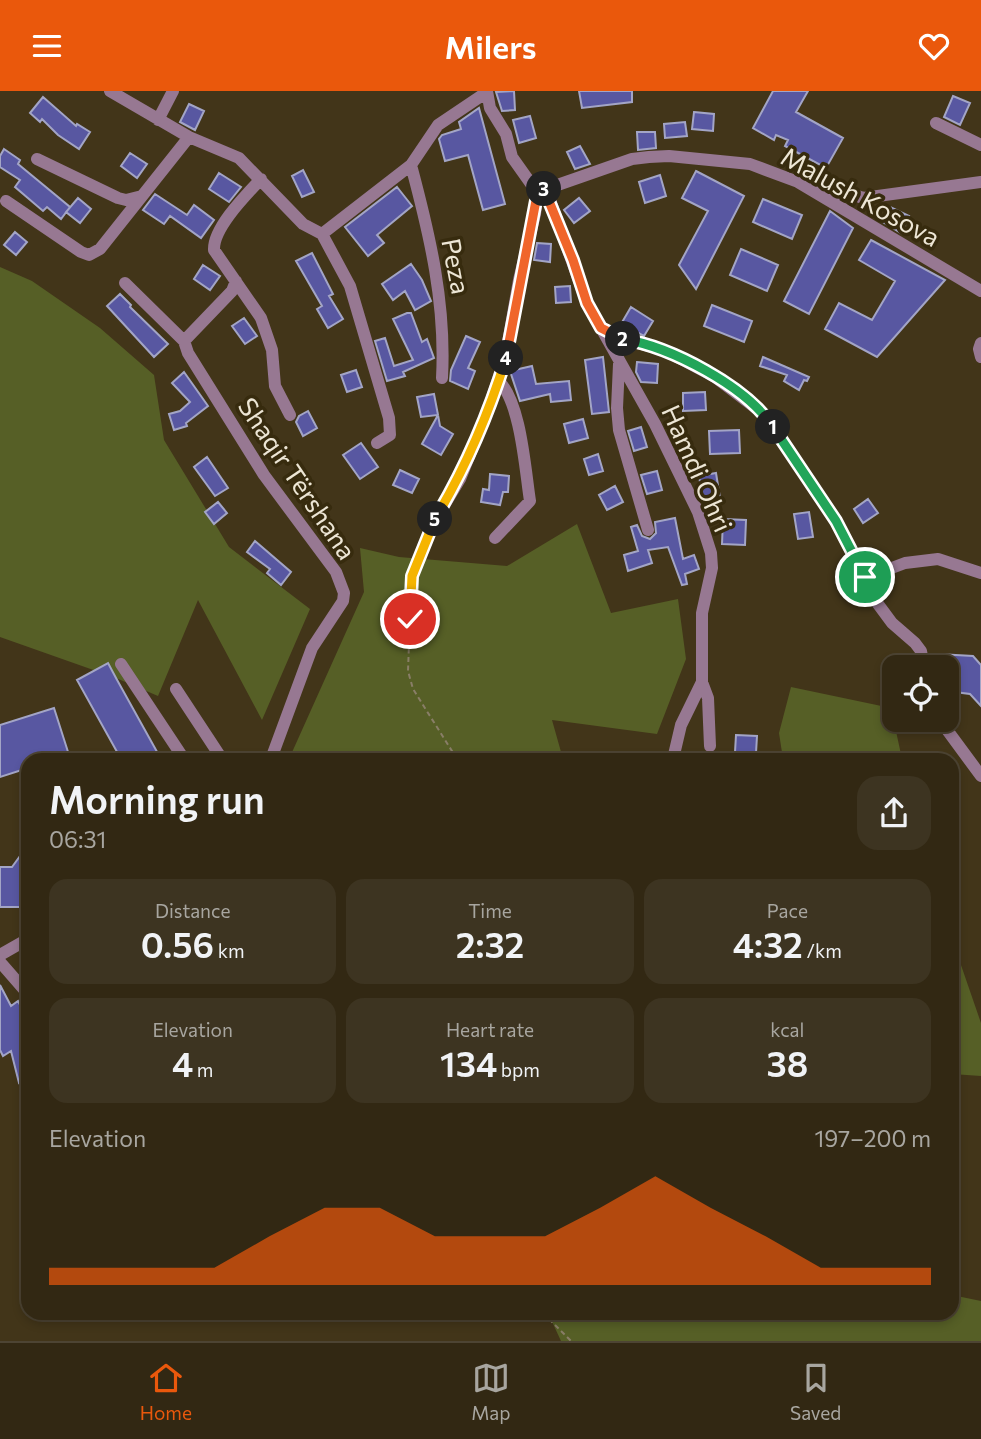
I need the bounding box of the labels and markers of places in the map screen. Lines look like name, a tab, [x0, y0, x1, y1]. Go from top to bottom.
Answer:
pin: 3	[526, 171, 562, 207]
pin: 2	[606, 321, 640, 357]
pin: 4	[489, 341, 524, 375]
pin: 1	[756, 409, 790, 445]
pin: 5	[418, 501, 452, 537]
pin	[835, 547, 895, 607]
pin	[380, 589, 440, 649]

